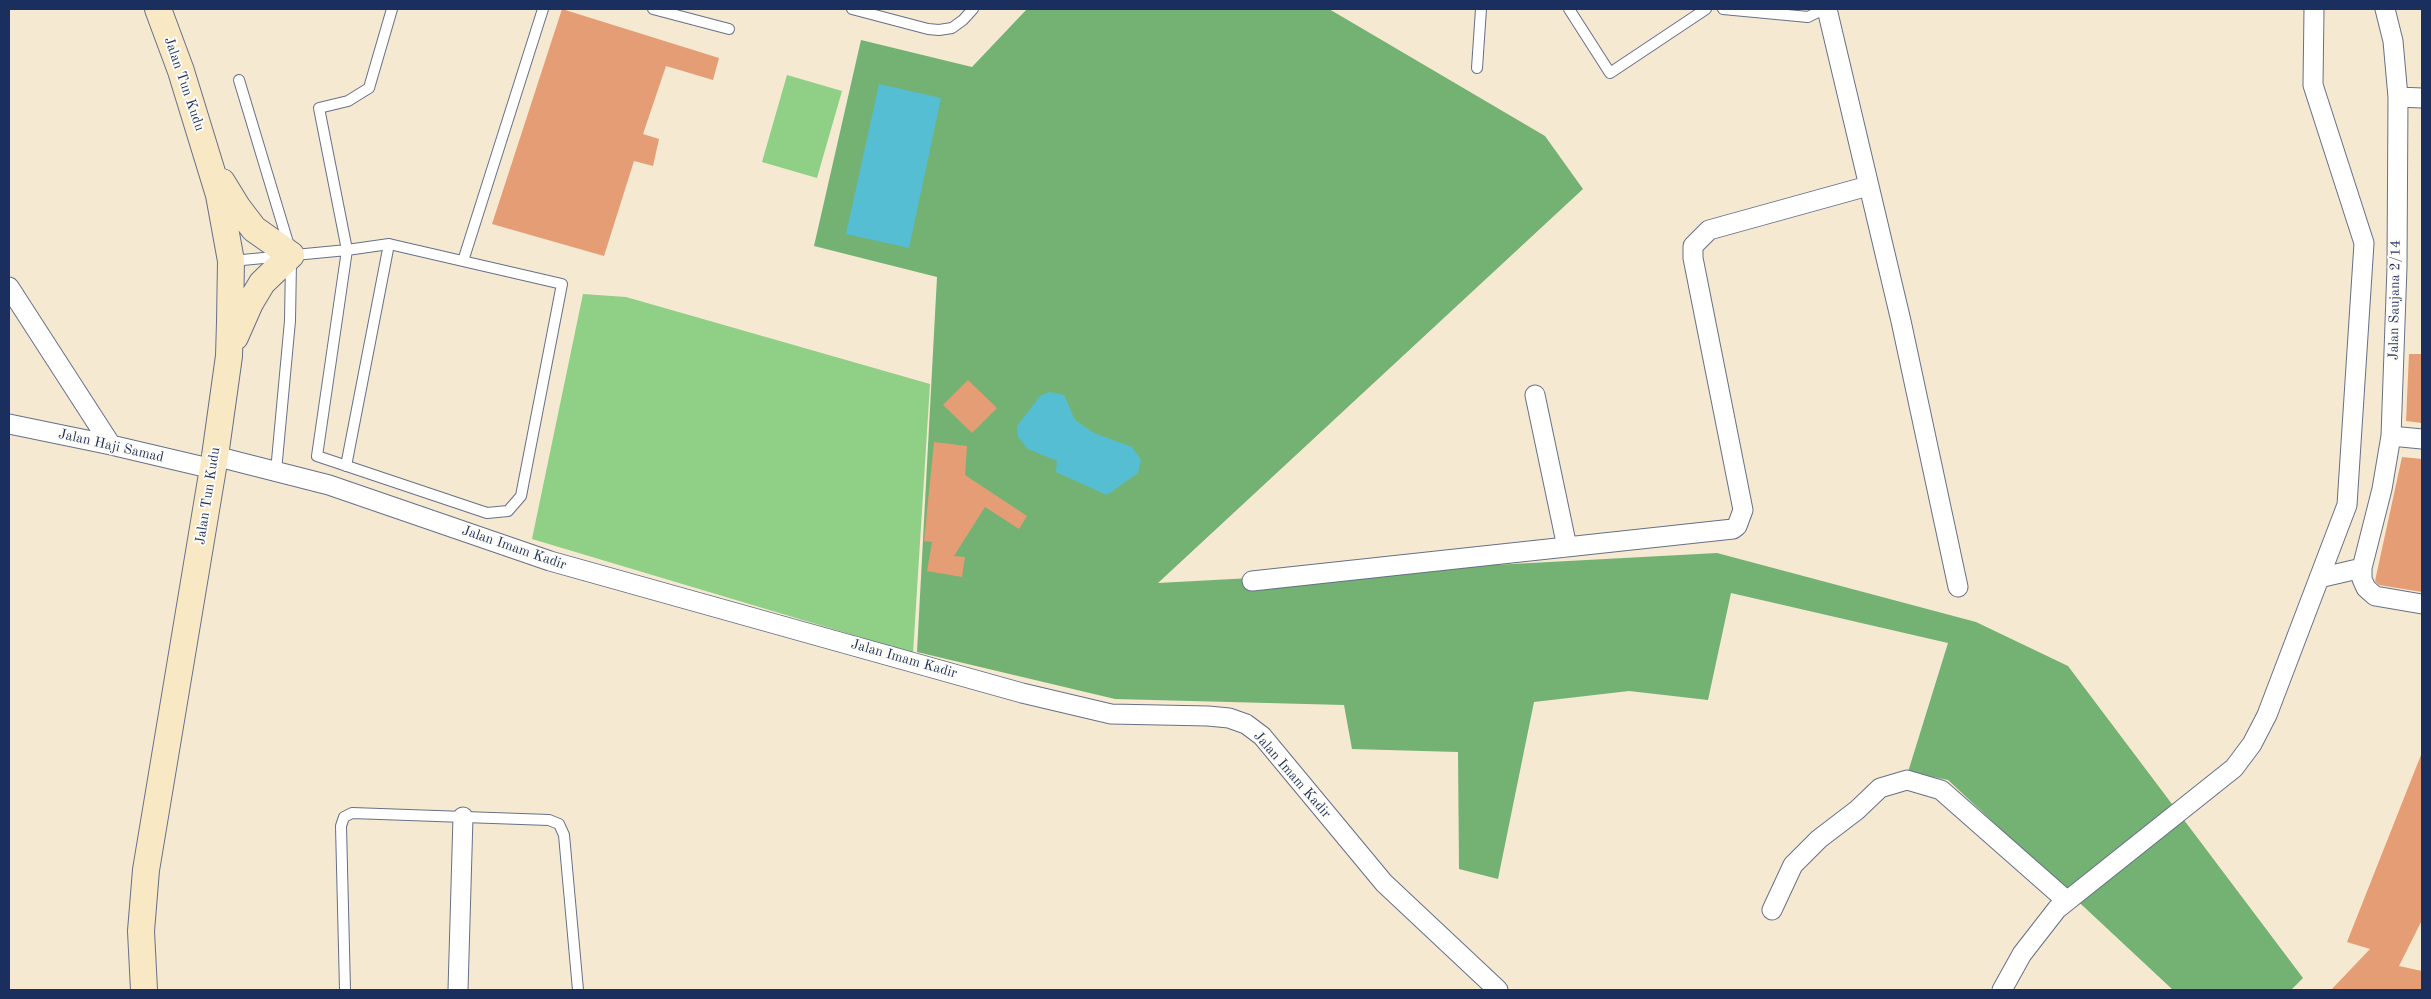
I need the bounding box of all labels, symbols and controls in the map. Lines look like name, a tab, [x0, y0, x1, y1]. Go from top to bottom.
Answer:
street label: Jalan Tun Kudu	[160, 35, 208, 133]
street label: Jalan Saujana 2/14	[2386, 240, 2404, 360]
street label: Jalan Haji Samad	[57, 426, 165, 466]
street label: Jalan Tun Kudu	[192, 446, 224, 546]
street label: Jalan Imam Kadir	[459, 522, 569, 574]
street label: Jalan Imam Kadir	[849, 636, 959, 682]
street label: Jalan Imam Kadir	[1250, 728, 1334, 822]

